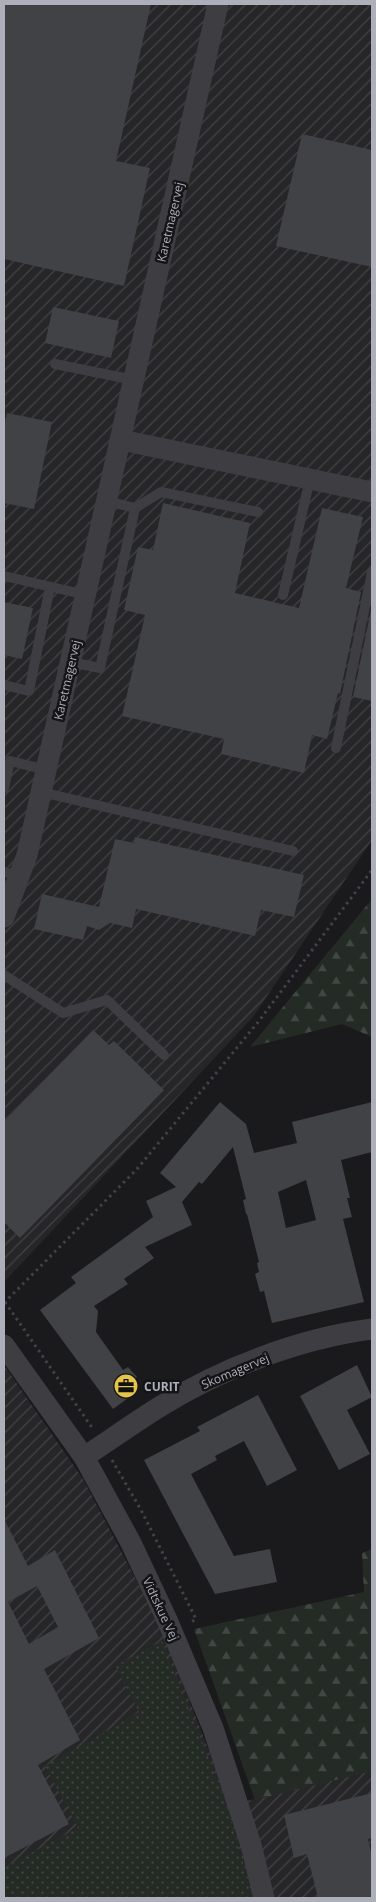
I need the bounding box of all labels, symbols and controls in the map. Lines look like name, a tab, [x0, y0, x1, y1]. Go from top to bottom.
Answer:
street label: Karetmagervej	[153, 180, 187, 264]
street label: Karetmagervej	[50, 638, 84, 722]
street label: Skomagervej	[199, 1349, 271, 1393]
office icon: CURIT	[113, 1373, 139, 1399]
place label: CURIT	[144, 1378, 180, 1395]
street label: Vidtskue Vej	[139, 1575, 183, 1643]

